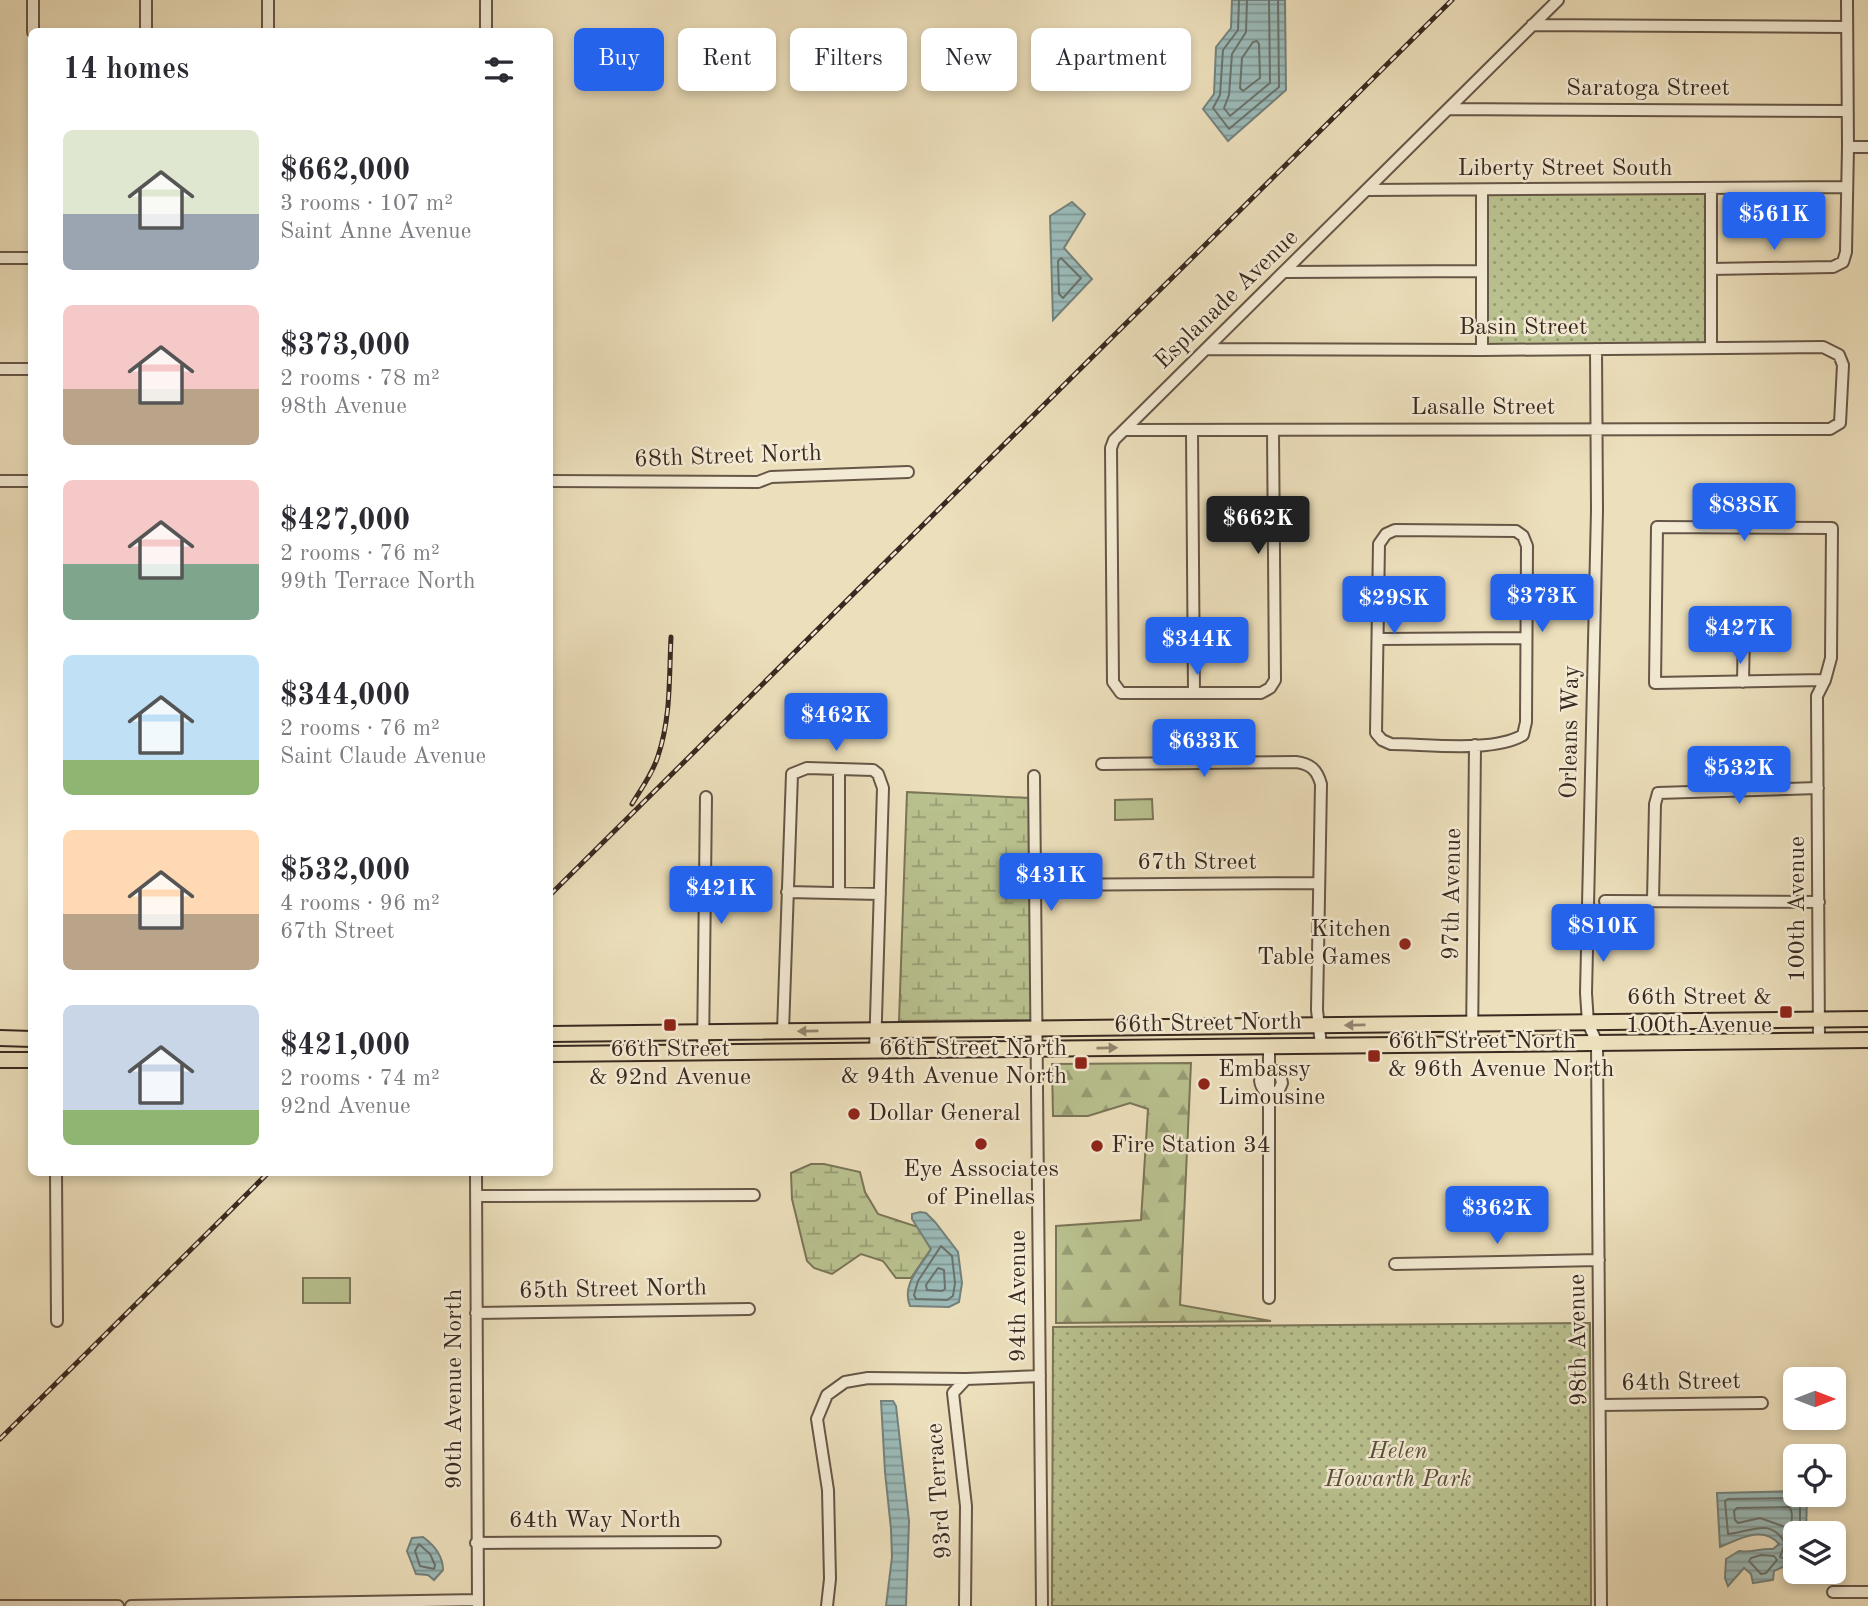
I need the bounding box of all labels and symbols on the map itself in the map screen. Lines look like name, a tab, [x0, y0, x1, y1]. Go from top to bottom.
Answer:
street label: Saratoga Street	[1566, 77, 1730, 101]
street label: Liberty Street South	[1458, 157, 1672, 181]
pin: $561K	[1725, 192, 1823, 252]
street label: Esplanade Avenue	[1151, 226, 1303, 374]
street label: Basin Street	[1459, 316, 1587, 340]
street label: Lasalle Street	[1411, 396, 1555, 420]
street label: 68th Street North	[634, 442, 822, 472]
pin: $838K	[1695, 484, 1793, 543]
pin: $662K	[1209, 496, 1307, 556]
pin: $373K	[1493, 574, 1591, 634]
pin: $298K	[1345, 576, 1443, 636]
pin: $427K	[1691, 606, 1789, 666]
pin: $344K	[1148, 618, 1246, 677]
street label: Orleans Way	[1558, 665, 1584, 799]
pin: $462K	[787, 694, 885, 753]
pin: $633K	[1155, 720, 1253, 779]
pin: $532K	[1690, 746, 1788, 806]
street label: 97th Avenue	[1440, 828, 1466, 960]
street label: 100th Avenue	[1786, 836, 1810, 982]
street label: 67th Street	[1137, 851, 1257, 875]
pin: $431K	[1002, 853, 1100, 913]
pin: $421K	[672, 866, 770, 926]
pin: $810K	[1554, 904, 1652, 964]
place label: Kitchen Table Games	[1257, 918, 1391, 970]
marker: Kitchen Table Games	[1397, 936, 1413, 952]
place label: 66th Street & 100th Avenue	[1626, 986, 1772, 1038]
marker: 66th Street & 100th Avenue	[1778, 1004, 1794, 1020]
street label: 66th Street North	[1114, 1010, 1302, 1038]
marker: 66th Street & 92nd Avenue	[662, 1017, 678, 1033]
one-way arrow	[1344, 1019, 1366, 1031]
one-way arrow	[796, 1025, 818, 1037]
place label: 66th Street North & 96th Avenue North	[1388, 1030, 1614, 1082]
place label: 66th Street North & 94th Avenue North	[841, 1037, 1067, 1089]
place label: 66th Street & 92nd Avenue	[589, 1038, 751, 1090]
one-way arrow	[1096, 1042, 1118, 1054]
marker: 66th Street North & 96th Avenue North	[1366, 1048, 1382, 1064]
marker: 66th Street North & 94th Avenue North	[1073, 1055, 1089, 1071]
place label: Embassy Limousine	[1218, 1058, 1325, 1110]
marker: Embassy Limousine	[1196, 1076, 1212, 1092]
place label: Dollar General	[868, 1102, 1021, 1126]
marker: Dollar General	[846, 1106, 862, 1122]
place label: Fire Station 34	[1111, 1134, 1271, 1158]
marker: Eye Associates of Pinellas	[973, 1136, 989, 1152]
marker: Fire Station 34	[1089, 1138, 1105, 1154]
place label: Eye Associates of Pinellas	[903, 1158, 1059, 1210]
pin: $362K	[1448, 1186, 1546, 1246]
street label: 94th Avenue	[1007, 1230, 1031, 1362]
street label: 98th Avenue	[1566, 1274, 1592, 1406]
street label: 65th Street North	[519, 1276, 707, 1304]
street label: 90th Avenue North	[443, 1289, 467, 1489]
north arrow	[1783, 1367, 1846, 1430]
street label: 64th Street	[1621, 1370, 1741, 1396]
street label: 93rd Terrace	[923, 1422, 957, 1560]
park label: Helen Howarth Park	[1324, 1440, 1471, 1492]
street label: 64th Way North	[509, 1509, 681, 1533]

